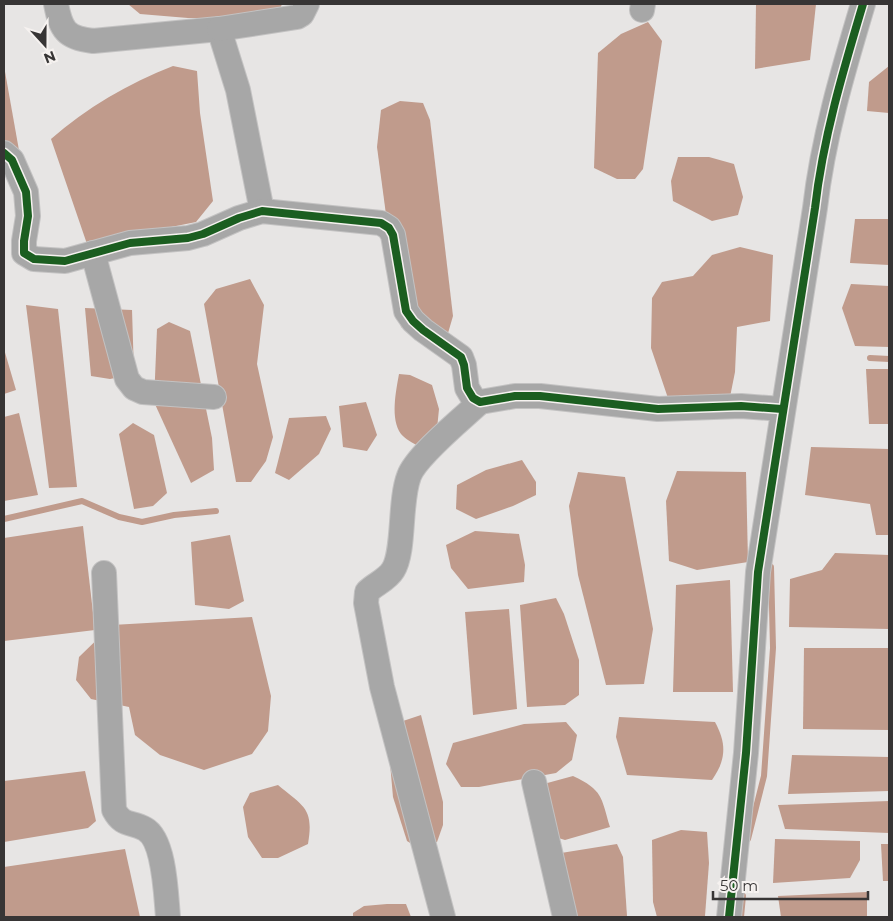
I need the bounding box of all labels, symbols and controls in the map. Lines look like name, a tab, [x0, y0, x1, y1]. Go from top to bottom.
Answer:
north arrow	[20, 20, 70, 70]
text: N	[41, 47, 58, 68]
scale bar	[713, 868, 868, 900]
text: 50 m	[720, 876, 758, 895]

